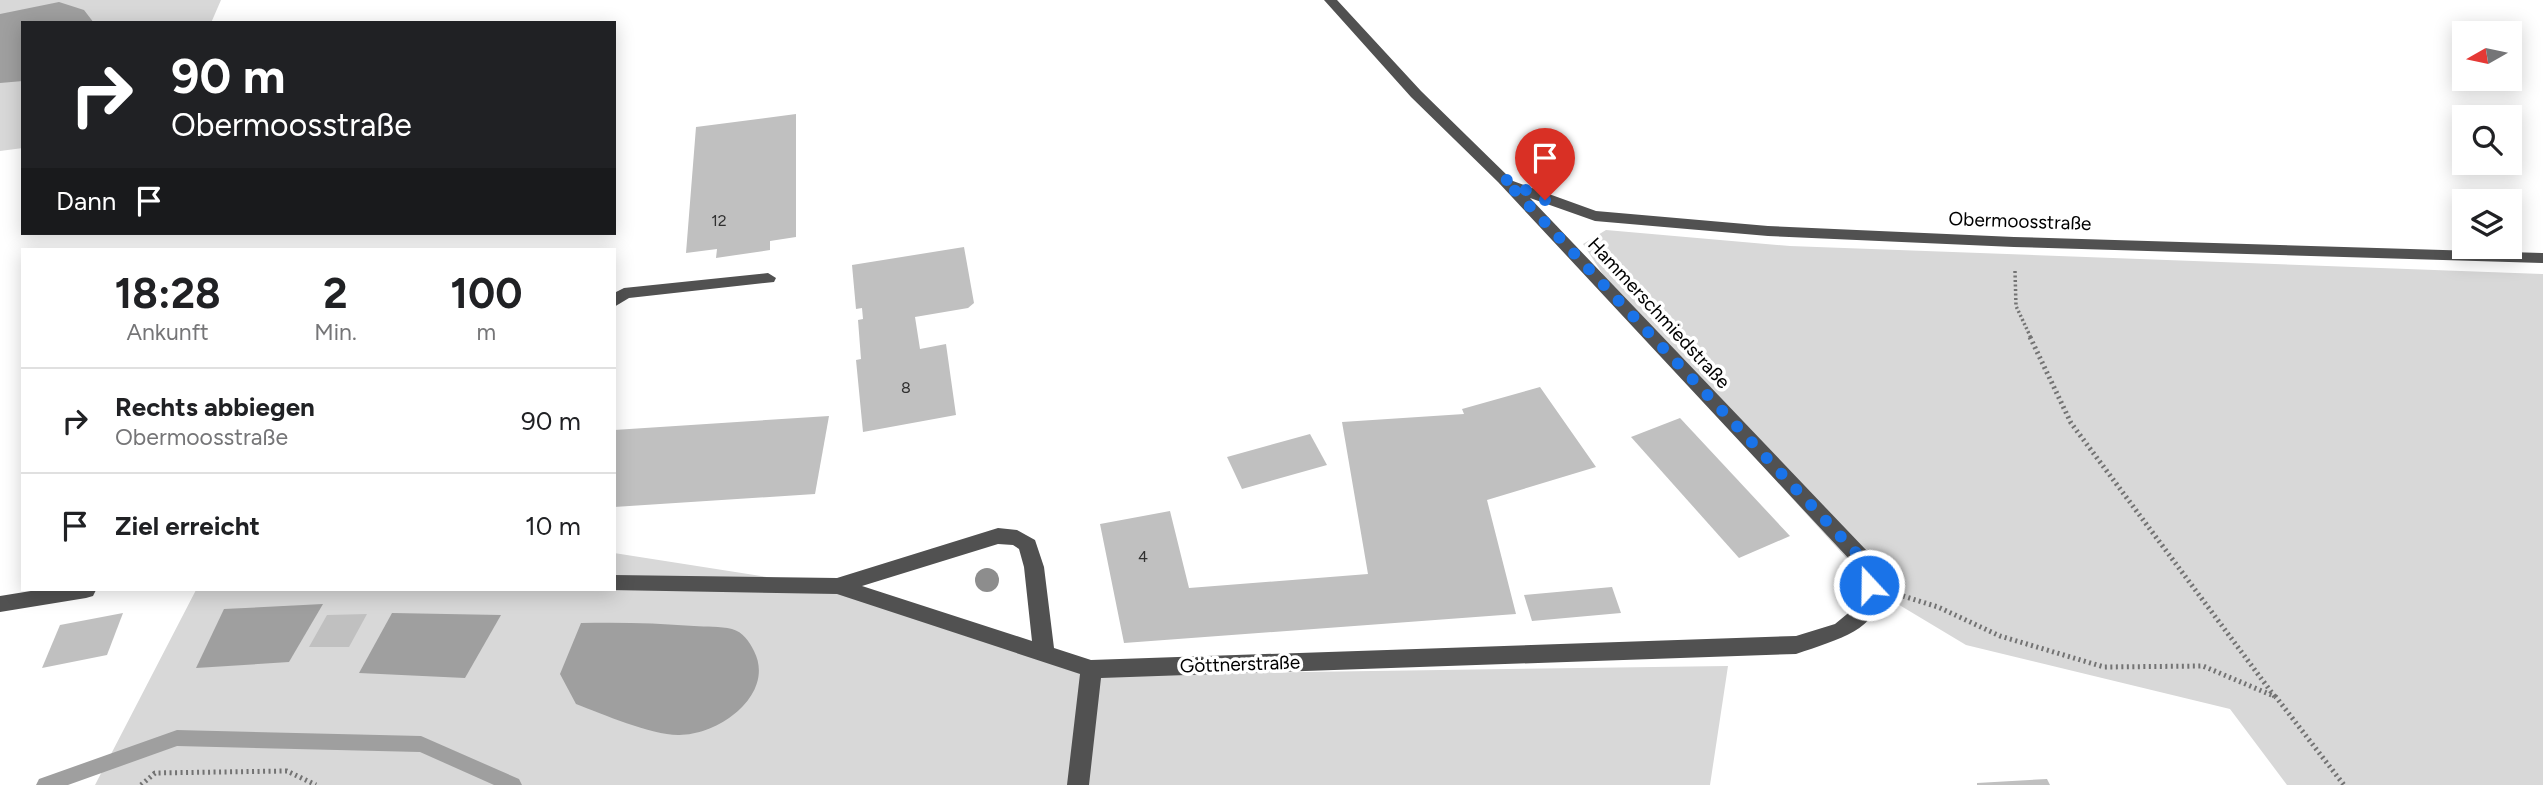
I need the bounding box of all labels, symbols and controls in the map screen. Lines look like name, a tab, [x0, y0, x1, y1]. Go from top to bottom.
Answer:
north arrow	[2452, 21, 2522, 91]
map controls	[2452, 21, 2522, 259]
text: 90 m	[171, 46, 286, 105]
icon: right	[56, 49, 147, 140]
button: search	[2452, 105, 2522, 175]
text: Obermoosstraße	[171, 106, 412, 144]
pin	[1515, 128, 1575, 200]
icon: arrive	[1526, 139, 1564, 177]
icon: arrive	[130, 182, 168, 220]
text: Dann	[56, 185, 116, 217]
button: layers	[2452, 189, 2522, 259]
street label: Obermoosstraße	[1948, 207, 2092, 235]
house number: 12	[711, 211, 727, 230]
street label: Hammerschmiedstraße	[1583, 233, 1735, 393]
text: 18:28	[115, 268, 221, 319]
text: 2	[323, 268, 348, 319]
text: 100	[450, 268, 522, 319]
text: Ankunft	[126, 318, 209, 346]
text: Min.	[314, 318, 357, 346]
text: m	[477, 318, 496, 346]
house number: 8	[901, 378, 911, 397]
text: Rechts abbiegen	[115, 391, 315, 423]
icon: right	[56, 402, 94, 440]
text: 90 m	[521, 405, 581, 437]
text: Obermoosstraße	[115, 423, 288, 451]
icon: arrive	[56, 507, 94, 545]
text: Ziel erreicht	[115, 510, 260, 542]
text: 10 m	[525, 510, 581, 542]
house number: 4	[1138, 547, 1148, 566]
position arrow	[1832, 548, 1906, 622]
street label: Göttnerstraße	[1179, 650, 1301, 678]

